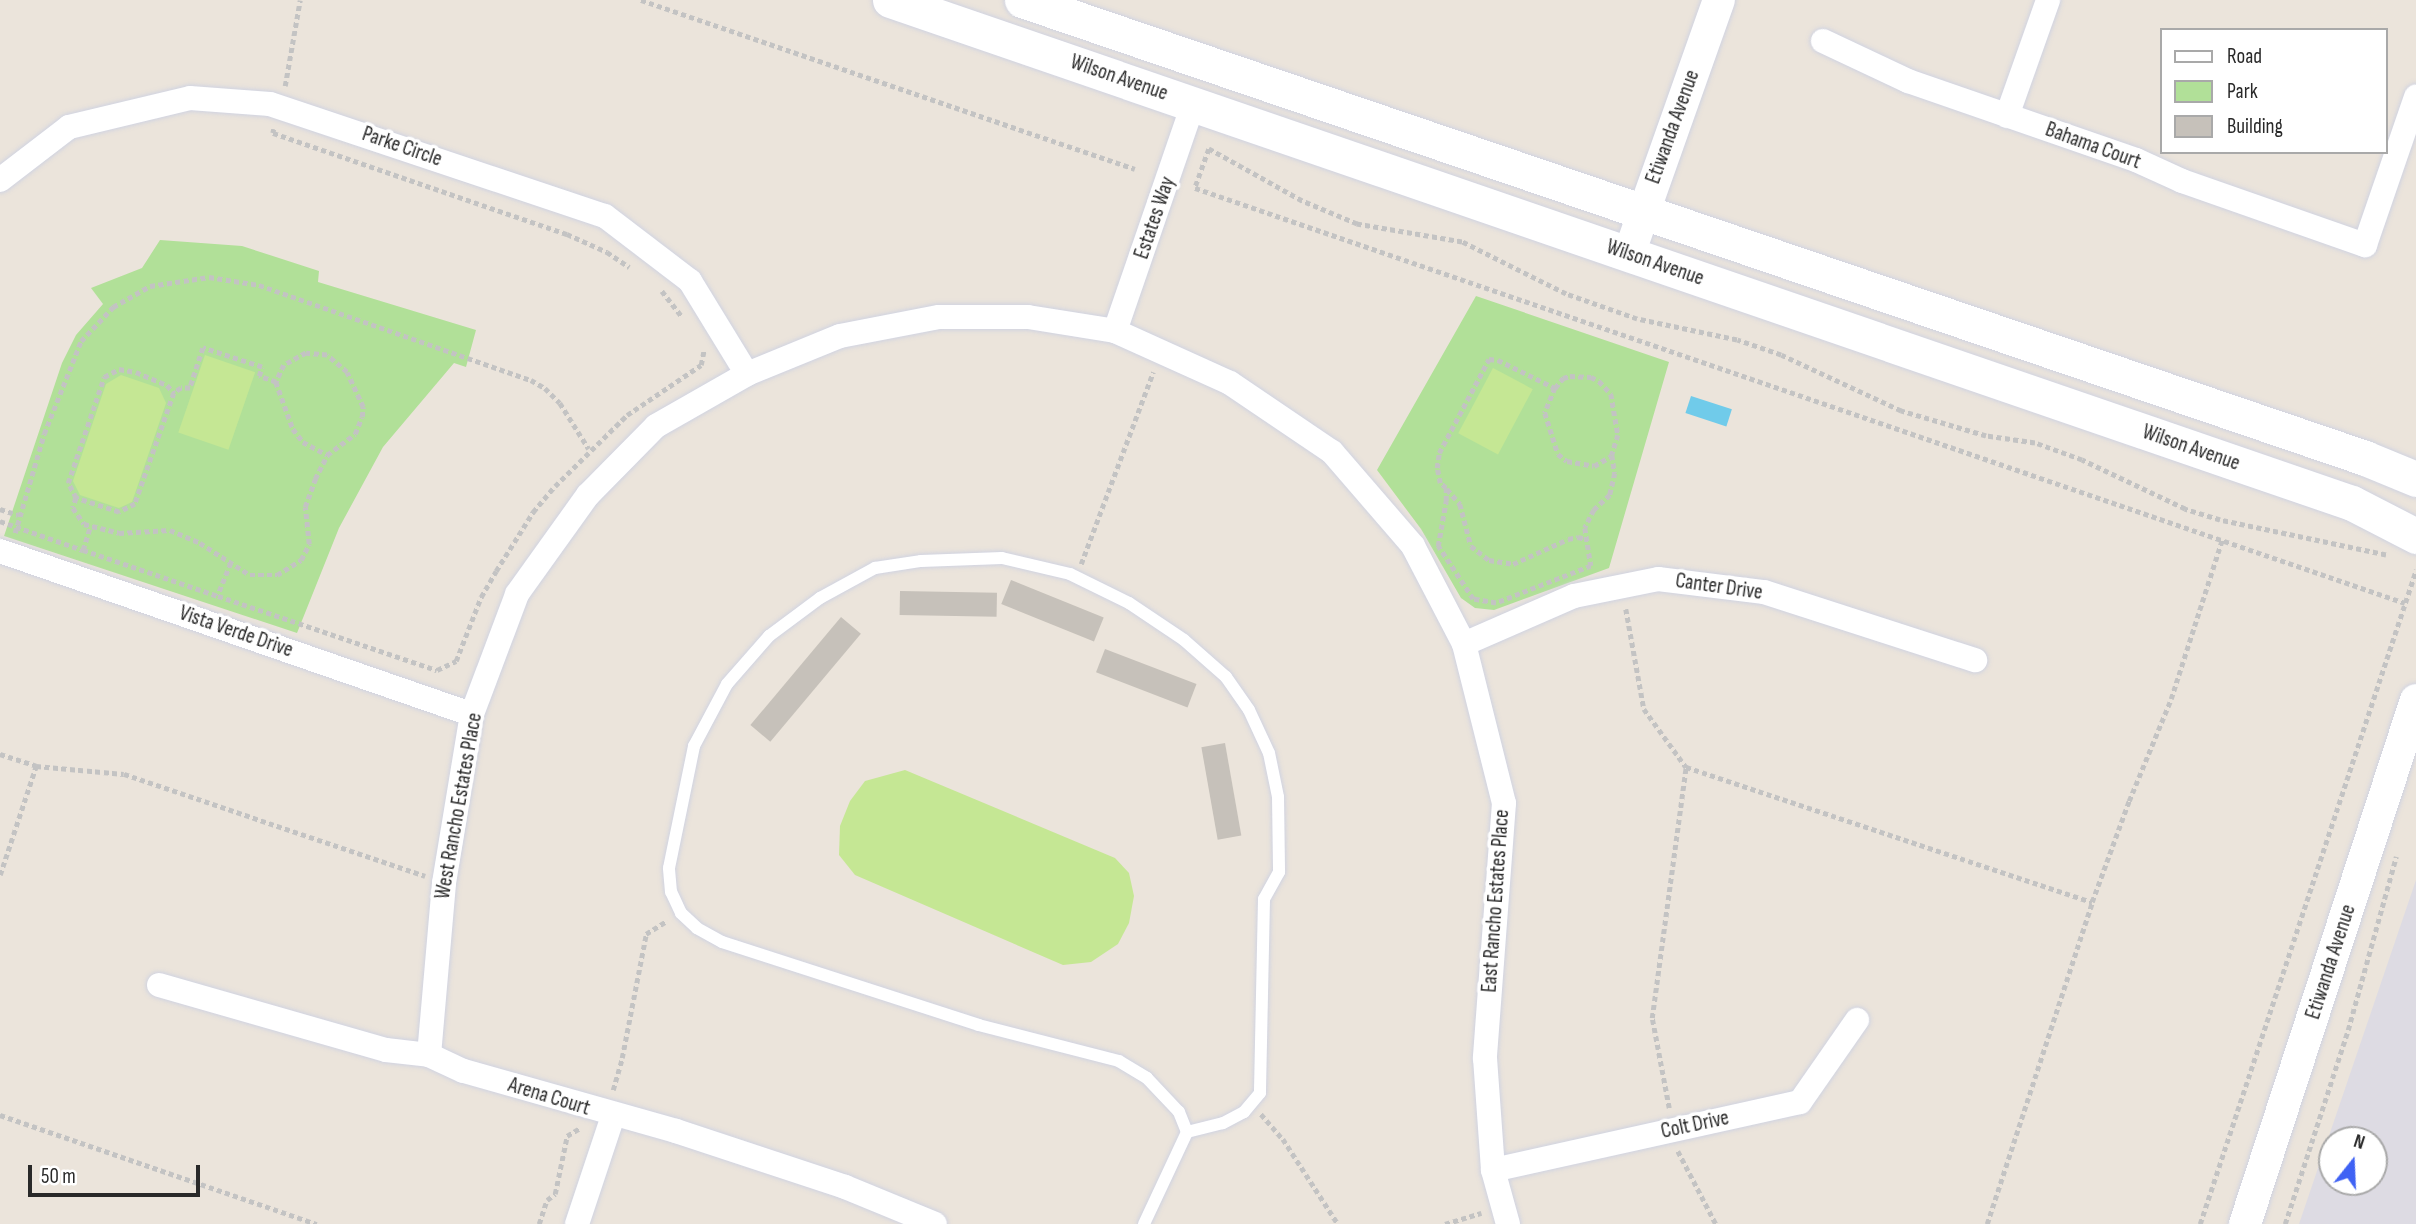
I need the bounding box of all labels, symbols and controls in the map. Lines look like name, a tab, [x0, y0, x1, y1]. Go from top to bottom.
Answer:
legend	[2160, 28, 2388, 154]
text: Road	[2227, 44, 2262, 69]
street label: Wilson Avenue	[1067, 50, 1171, 106]
street label: Etiwanda Avenue	[1641, 67, 1705, 187]
text: Park	[2227, 79, 2258, 104]
text: Building	[2227, 114, 2283, 139]
street label: Bahama Court	[2042, 117, 2144, 175]
street label: Parke Circle	[359, 122, 445, 172]
street label: Estates Way	[1129, 174, 1181, 262]
street label: Wilson Avenue	[1603, 235, 1707, 291]
street label: Wilson Avenue	[2139, 420, 2243, 476]
street label: Canter Drive	[1674, 568, 1764, 606]
street label: Vista Verde Drive	[176, 601, 296, 663]
street label: West Rancho Estates Place	[430, 711, 488, 901]
street label: East Rancho Estates Place	[1477, 809, 1515, 993]
street label: Etiwanda Avenue	[2301, 901, 2361, 1023]
street label: Arena Court	[505, 1073, 593, 1121]
street label: Colt Drive	[1659, 1105, 1731, 1145]
north arrow	[2318, 1126, 2388, 1196]
text: N	[2351, 1130, 2367, 1155]
scale bar	[32, 1150, 203, 1194]
text: 50 m	[41, 1164, 76, 1189]

